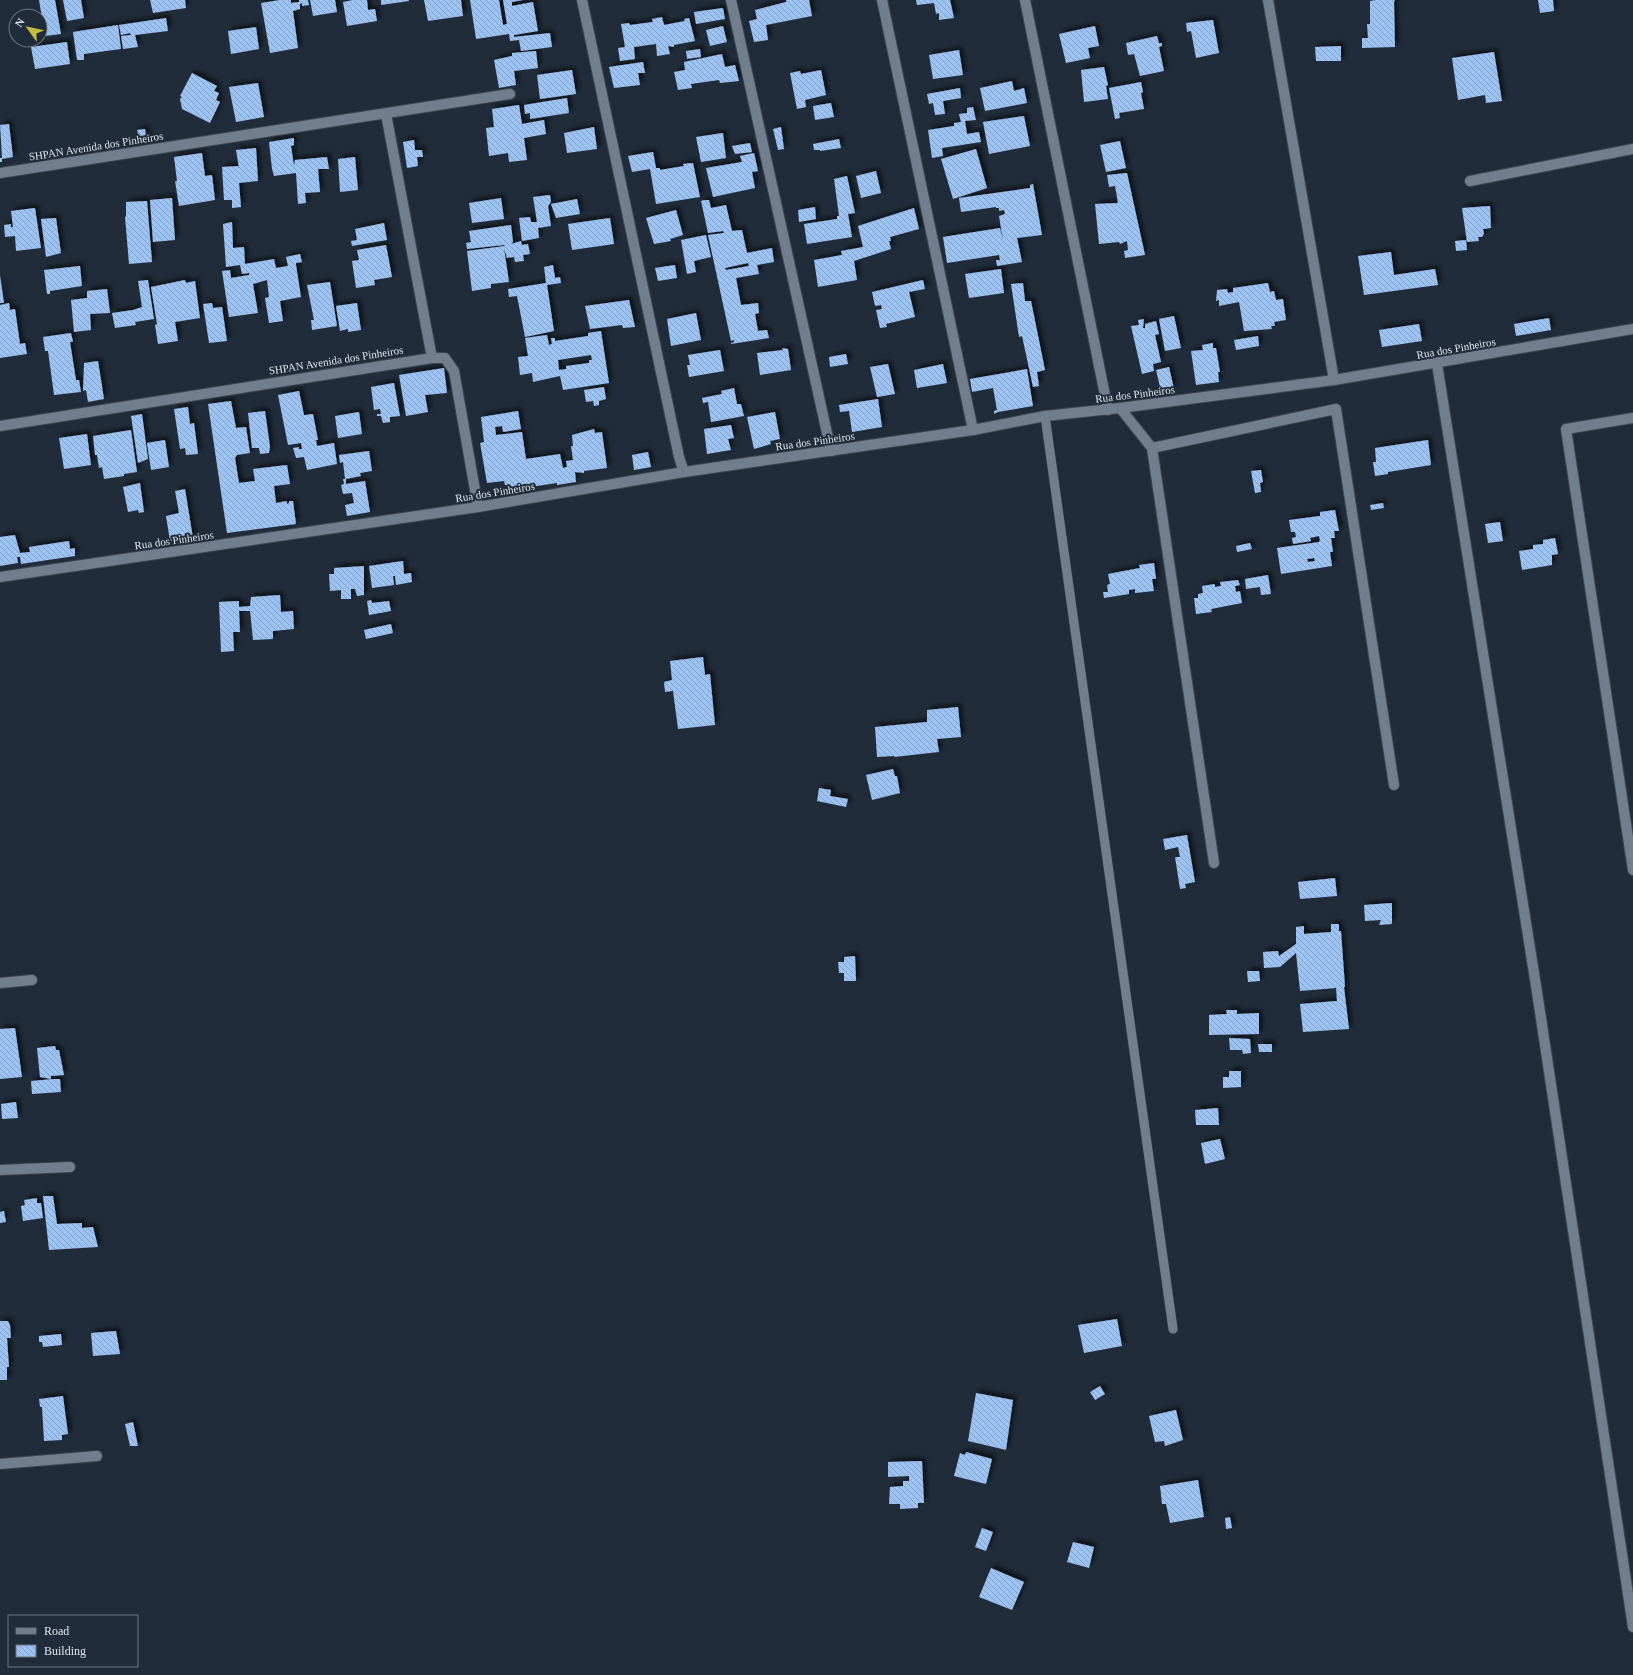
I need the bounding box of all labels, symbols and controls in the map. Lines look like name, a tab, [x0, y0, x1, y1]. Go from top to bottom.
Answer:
north arrow	[8, 8, 48, 48]
text: N	[12, 16, 27, 29]
street label: SHPAN Avenida dos Pinheiros	[28, 129, 164, 163]
street label: Rua dos Pinheiros	[1416, 335, 1496, 361]
street label: SHPAN Avenida dos Pinheiros	[268, 343, 404, 377]
street label: Rua dos Pinheiros	[1095, 383, 1175, 405]
street label: Rua dos Pinheiros	[775, 429, 855, 453]
street label: Rua dos Pinheiros	[455, 480, 535, 504]
street label: Rua dos Pinheiros	[134, 528, 214, 552]
legend	[8, 1615, 138, 1667]
text: Road	[44, 1624, 69, 1638]
text: Building	[44, 1644, 86, 1658]

